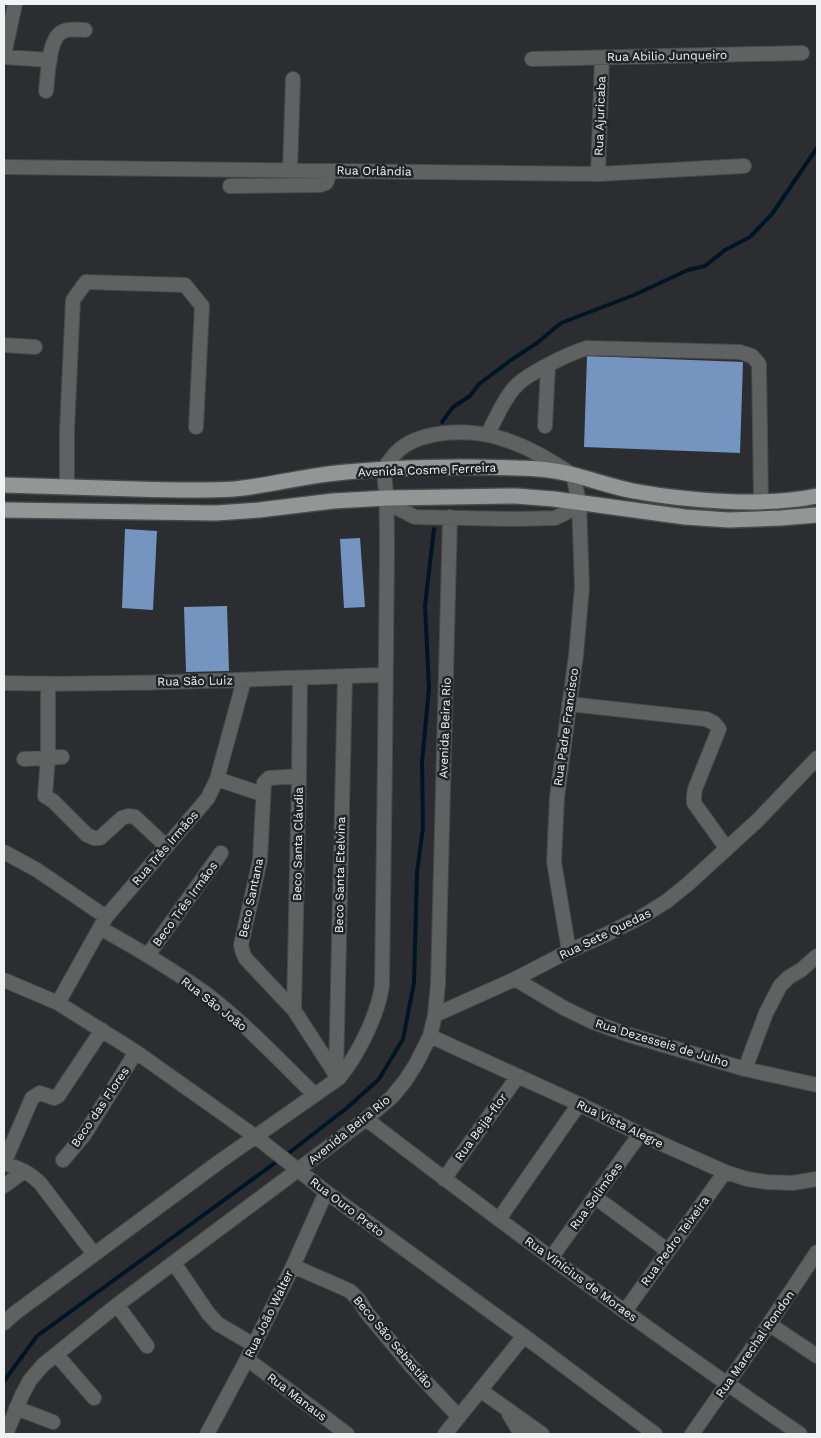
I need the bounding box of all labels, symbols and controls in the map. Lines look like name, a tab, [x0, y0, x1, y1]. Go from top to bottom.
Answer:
street label: Rua Abilio Junqueiro	[607, 48, 727, 64]
street label: Rua Ajuricaba	[592, 76, 608, 156]
street label: Rua Orlândia	[336, 163, 412, 179]
street label: Avenida Cosme Ferreira	[358, 461, 497, 479]
street label: Rua Padre Francisco	[551, 667, 581, 787]
street label: Rua São Luiz	[157, 673, 233, 689]
street label: Avenida Beira Rio	[436, 677, 454, 779]
street label: Beco Santa Cláudia	[290, 787, 306, 901]
street label: Rua Três Irmãos	[129, 808, 201, 888]
street label: Beco Santa Etelvina	[332, 816, 348, 933]
street label: Beco Santana	[236, 857, 266, 939]
street label: Beco Três Irmãos	[150, 859, 220, 949]
street label: Rua Sete Quedas	[557, 906, 653, 962]
street label: Rua São João	[179, 974, 249, 1034]
street label: Rua Dezesseis de Julho	[594, 1016, 730, 1070]
street label: Beco das Flores	[68, 1064, 132, 1150]
street label: Rua Beija-flor	[452, 1090, 510, 1163]
street label: Avenida Beira Rio	[305, 1093, 393, 1167]
street label: Rua Vista Alegre	[574, 1097, 666, 1151]
street label: Rua Solimões	[567, 1160, 625, 1232]
street label: Rua Ouro Preto	[307, 1175, 387, 1239]
street label: Rua Pedro Teixeira	[638, 1193, 712, 1288]
street label: Rua Vinícius de Moraes	[522, 1234, 640, 1324]
street label: Rua João Walter	[242, 1268, 296, 1360]
street label: Rua Marechal Rondon	[713, 1288, 797, 1400]
street label: Beco São Sebastião	[350, 1293, 436, 1391]
street label: Rua Manaus	[265, 1370, 329, 1424]

